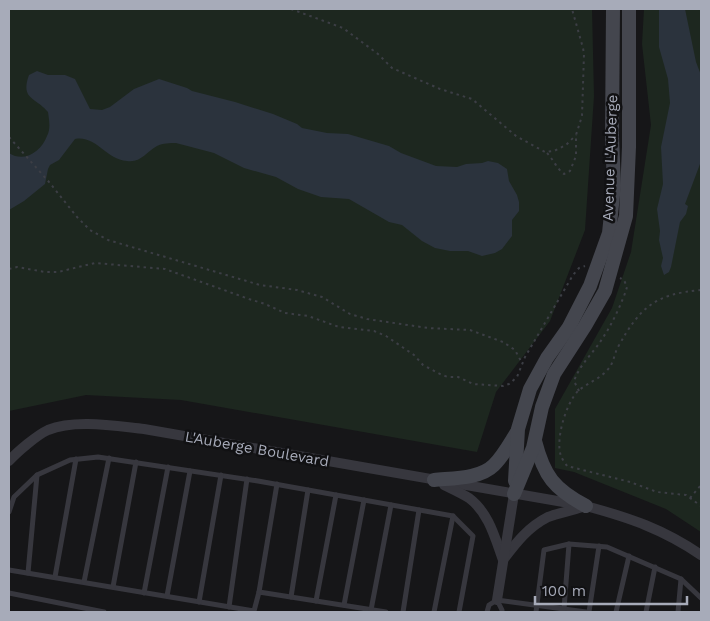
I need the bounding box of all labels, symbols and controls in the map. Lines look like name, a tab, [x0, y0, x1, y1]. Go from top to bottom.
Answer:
street label: Avenue L'Auberge	[599, 94, 621, 222]
street label: L'Auberge Boulevard	[183, 427, 331, 471]
scale bar	[535, 574, 688, 606]
text: 100 m	[542, 582, 586, 600]

